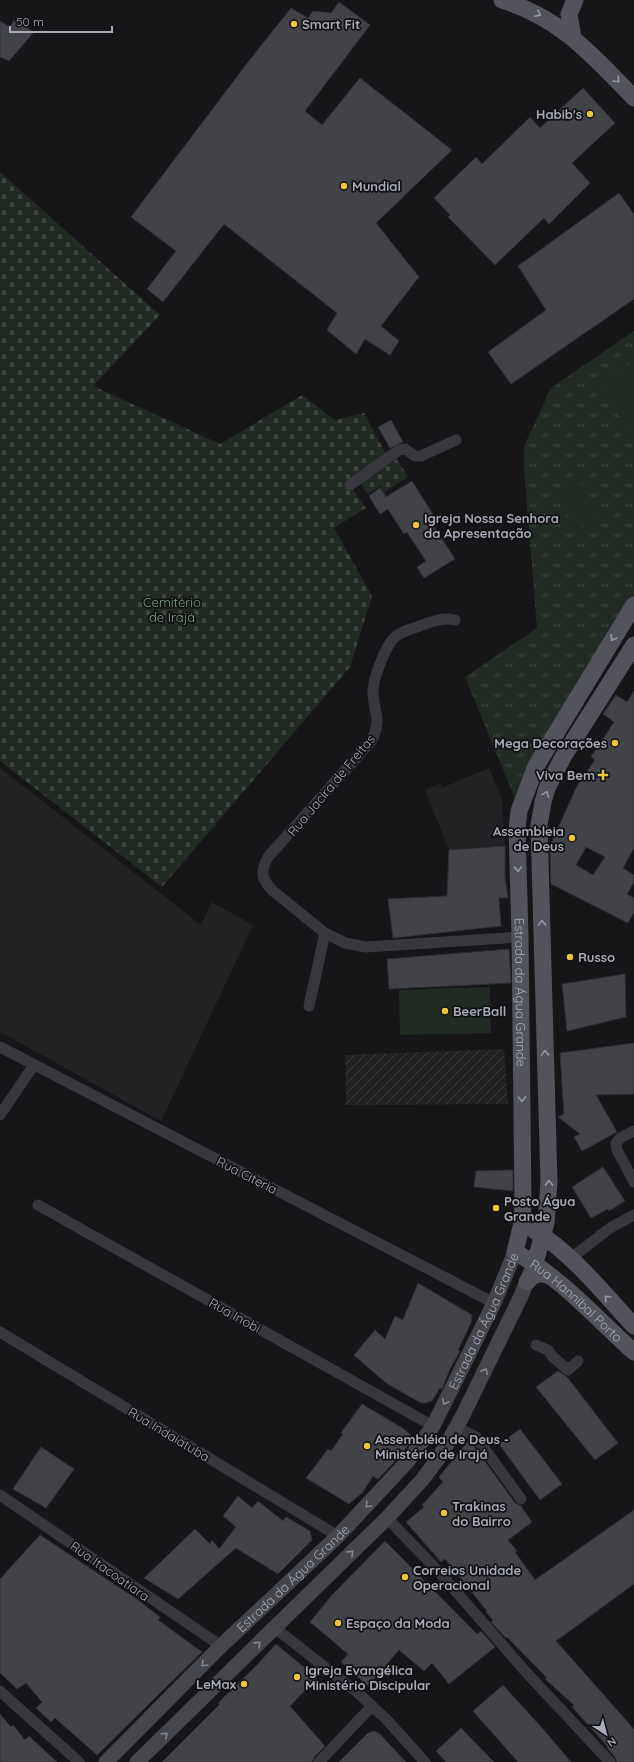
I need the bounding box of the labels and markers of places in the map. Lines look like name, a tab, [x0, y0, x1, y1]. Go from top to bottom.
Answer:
place label: Smart Fit	[302, 16, 360, 32]
marker: Smart Fit	[289, 19, 299, 29]
place label: Habib's	[536, 106, 582, 122]
marker: Habib's	[585, 109, 595, 119]
place label: Mundial	[352, 178, 401, 194]
marker: Mundial	[339, 181, 349, 191]
place label: Igreja Nossa Senhora da Apresentação	[424, 510, 559, 541]
marker: Igreja Nossa Senhora da Apresentação	[411, 520, 421, 530]
place label: Mega Decorações	[494, 735, 607, 751]
marker: Mega Decorações	[610, 738, 620, 748]
place label: Viva Bem	[536, 767, 595, 783]
marker: Viva Bem	[598, 770, 608, 780]
place label: Assembleia de Deus	[493, 823, 564, 854]
marker: Assembleia de Deus	[567, 833, 577, 843]
place label: Russo	[578, 949, 615, 965]
marker: Russo	[565, 952, 575, 962]
place label: BeerBall	[453, 1003, 506, 1019]
marker: BeerBall	[440, 1006, 450, 1016]
place label: Posto Água Grande	[504, 1193, 575, 1224]
marker: Posto Água Grande	[491, 1203, 501, 1213]
place label: Assembléia de Deus - Ministério de Irajá	[375, 1431, 509, 1462]
marker: Assembléia de Deus - Ministério de Irajá	[362, 1441, 372, 1451]
place label: Trakinas do Bairro	[452, 1498, 511, 1529]
marker: Trakinas do Bairro	[439, 1508, 449, 1518]
place label: Correios Unidade Operacional	[413, 1562, 521, 1593]
marker: Correios Unidade Operacional	[400, 1572, 410, 1582]
place label: Espaço da Moda	[346, 1615, 450, 1631]
marker: Espaço da Moda	[333, 1618, 343, 1628]
place label: Igreja Evangélica Ministério Discipular	[305, 1662, 431, 1693]
marker: Igreja Evangélica Ministério Discipular	[292, 1672, 302, 1682]
place label: LeMax	[196, 1676, 237, 1692]
marker: LeMax	[239, 1679, 249, 1689]

